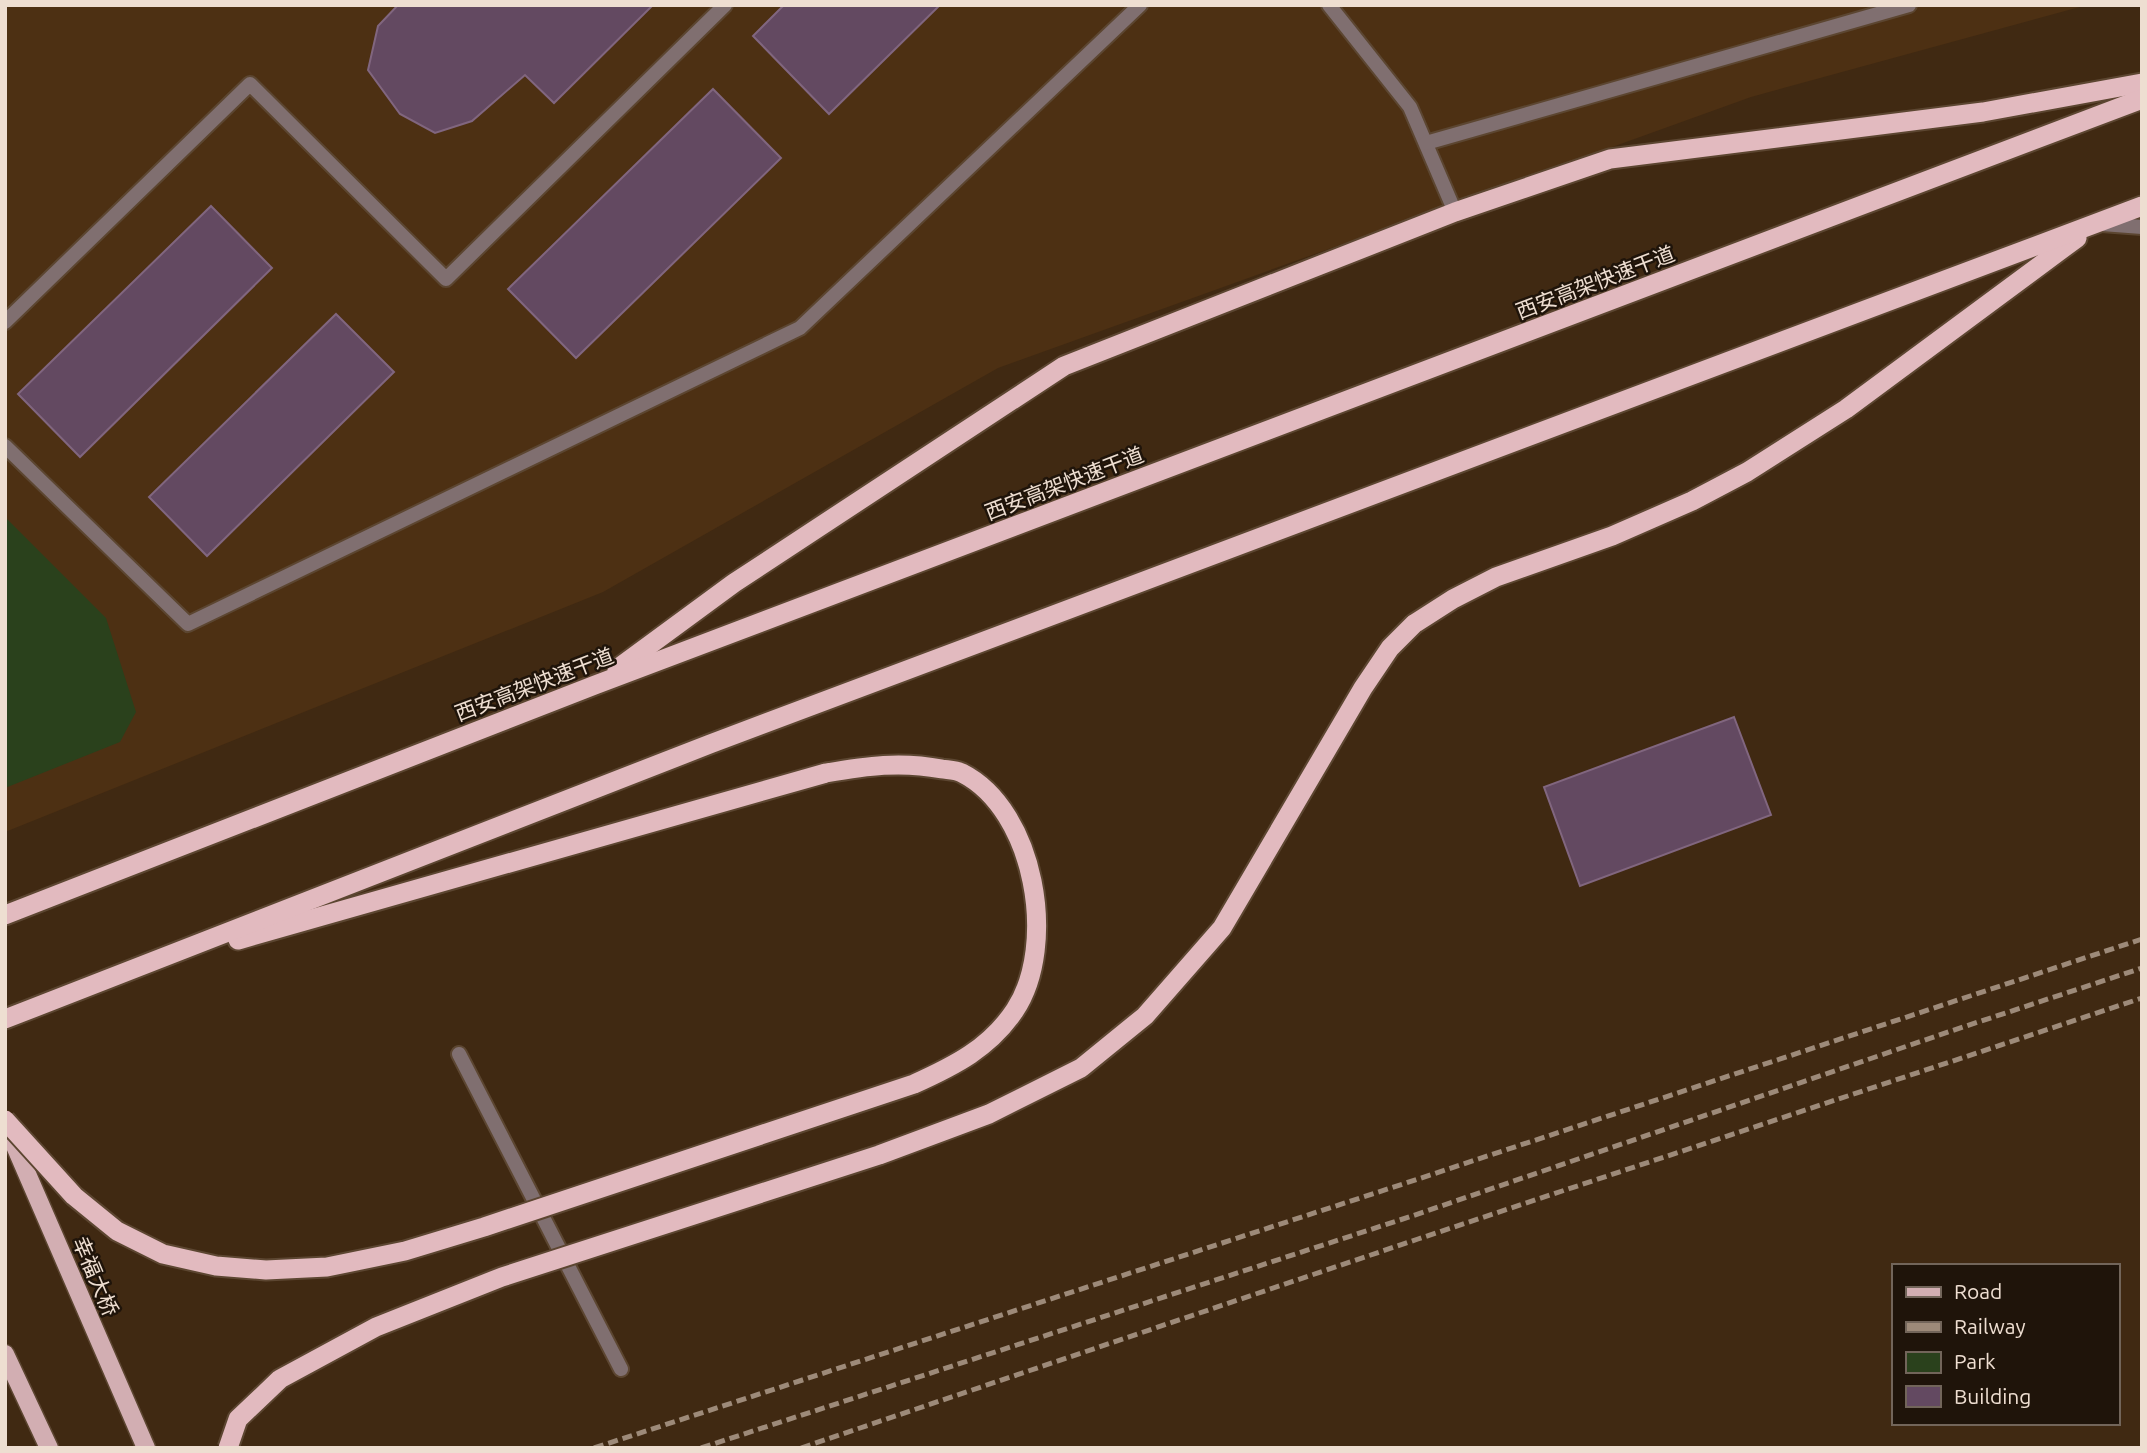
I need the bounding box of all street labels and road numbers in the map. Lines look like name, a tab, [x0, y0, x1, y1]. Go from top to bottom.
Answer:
street label: 西安高架快速干道	[1512, 241, 1678, 323]
street label: 西安高架快速干道	[981, 442, 1147, 524]
street label: 西安高架快速干道	[451, 643, 617, 725]
street label: 幸福大桥	[69, 1233, 123, 1319]

